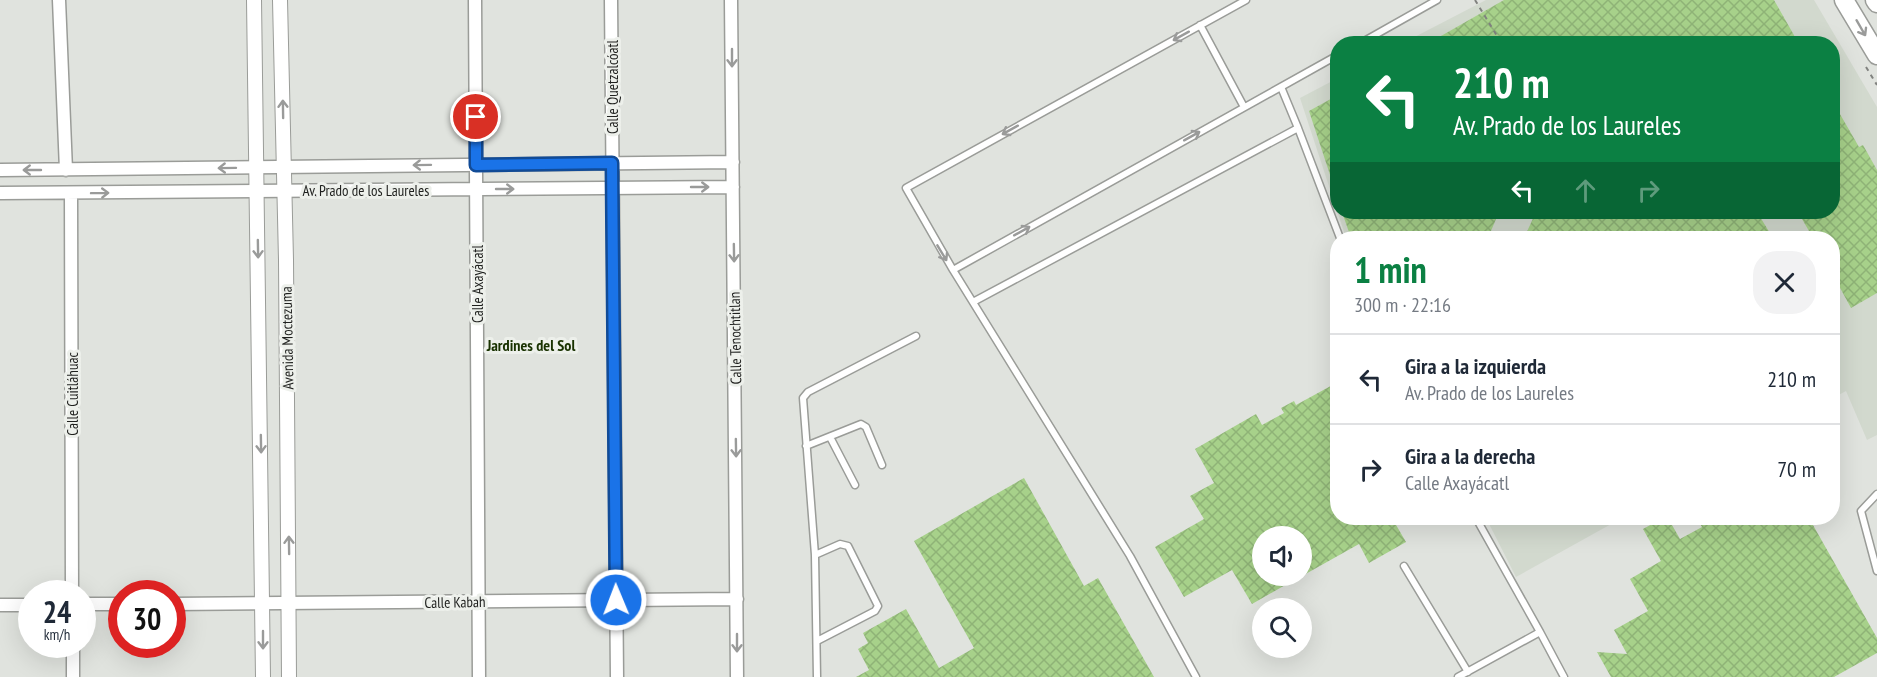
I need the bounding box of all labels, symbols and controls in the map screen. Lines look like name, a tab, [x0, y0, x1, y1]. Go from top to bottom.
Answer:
one-way arrow	[1855, 19, 1867, 36]
one-way arrow	[1173, 30, 1190, 42]
street label: Calle Quetzalcóatl	[603, 39, 622, 134]
one-way arrow	[726, 48, 738, 68]
text: 210 m	[1453, 55, 1550, 110]
icon: left	[1354, 60, 1432, 138]
pin	[450, 91, 501, 142]
one-way arrow	[277, 99, 288, 119]
icon: arrive	[459, 100, 492, 133]
text: Av. Prado de los Laureles	[1453, 108, 1681, 142]
one-way arrow	[1002, 125, 1019, 137]
one-way arrow	[1183, 130, 1201, 141]
one-way arrow	[413, 159, 433, 171]
one-way arrow	[218, 162, 238, 174]
one-way arrow	[23, 164, 43, 176]
icon: left	[1506, 174, 1539, 207]
icon: ahead	[1569, 174, 1602, 207]
icon: right	[1632, 174, 1665, 207]
street label: Av. Prado de los Laureles	[303, 181, 429, 200]
one-way arrow	[690, 181, 710, 193]
one-way arrow	[495, 183, 515, 194]
one-way arrow	[90, 187, 110, 199]
one-way arrow	[1013, 225, 1030, 237]
one-way arrow	[252, 238, 264, 258]
one-way arrow	[728, 243, 740, 263]
street label: Calle Axayácatl	[468, 244, 487, 323]
one-way arrow	[937, 244, 949, 261]
text: 1 min	[1354, 246, 1427, 293]
button: close	[1753, 251, 1816, 314]
street label: Avenida Moctezuma	[277, 286, 297, 390]
street label: Calle Tenochtitlan	[725, 292, 745, 384]
text: 300 m · 22:16	[1354, 292, 1451, 318]
district label: Jardines del Sol	[486, 335, 575, 355]
street label: Calle Cuitláhuac	[63, 352, 82, 436]
text: Gira a la izquierda	[1405, 352, 1546, 380]
icon: left	[1354, 363, 1387, 396]
text: 210 m	[1767, 365, 1816, 393]
text: Av. Prado de los Laureles	[1405, 380, 1574, 406]
one-way arrow	[255, 433, 267, 453]
one-way arrow	[730, 438, 742, 458]
text: Gira a la derecha	[1405, 442, 1535, 470]
icon: right	[1354, 453, 1387, 486]
text: 70 m	[1777, 455, 1816, 483]
text: Calle Axayácatl	[1405, 470, 1509, 496]
map controls	[1252, 526, 1312, 658]
button: sound	[1252, 526, 1312, 586]
one-way arrow	[283, 535, 294, 555]
position arrow	[584, 568, 648, 632]
speed limit sign: 30	[108, 580, 186, 658]
text: 24	[43, 592, 71, 631]
street label: Calle Kabah	[424, 592, 486, 612]
button: search	[1252, 598, 1312, 658]
text: km/h	[44, 625, 70, 644]
one-way arrow	[257, 630, 269, 650]
one-way arrow	[731, 633, 743, 653]

